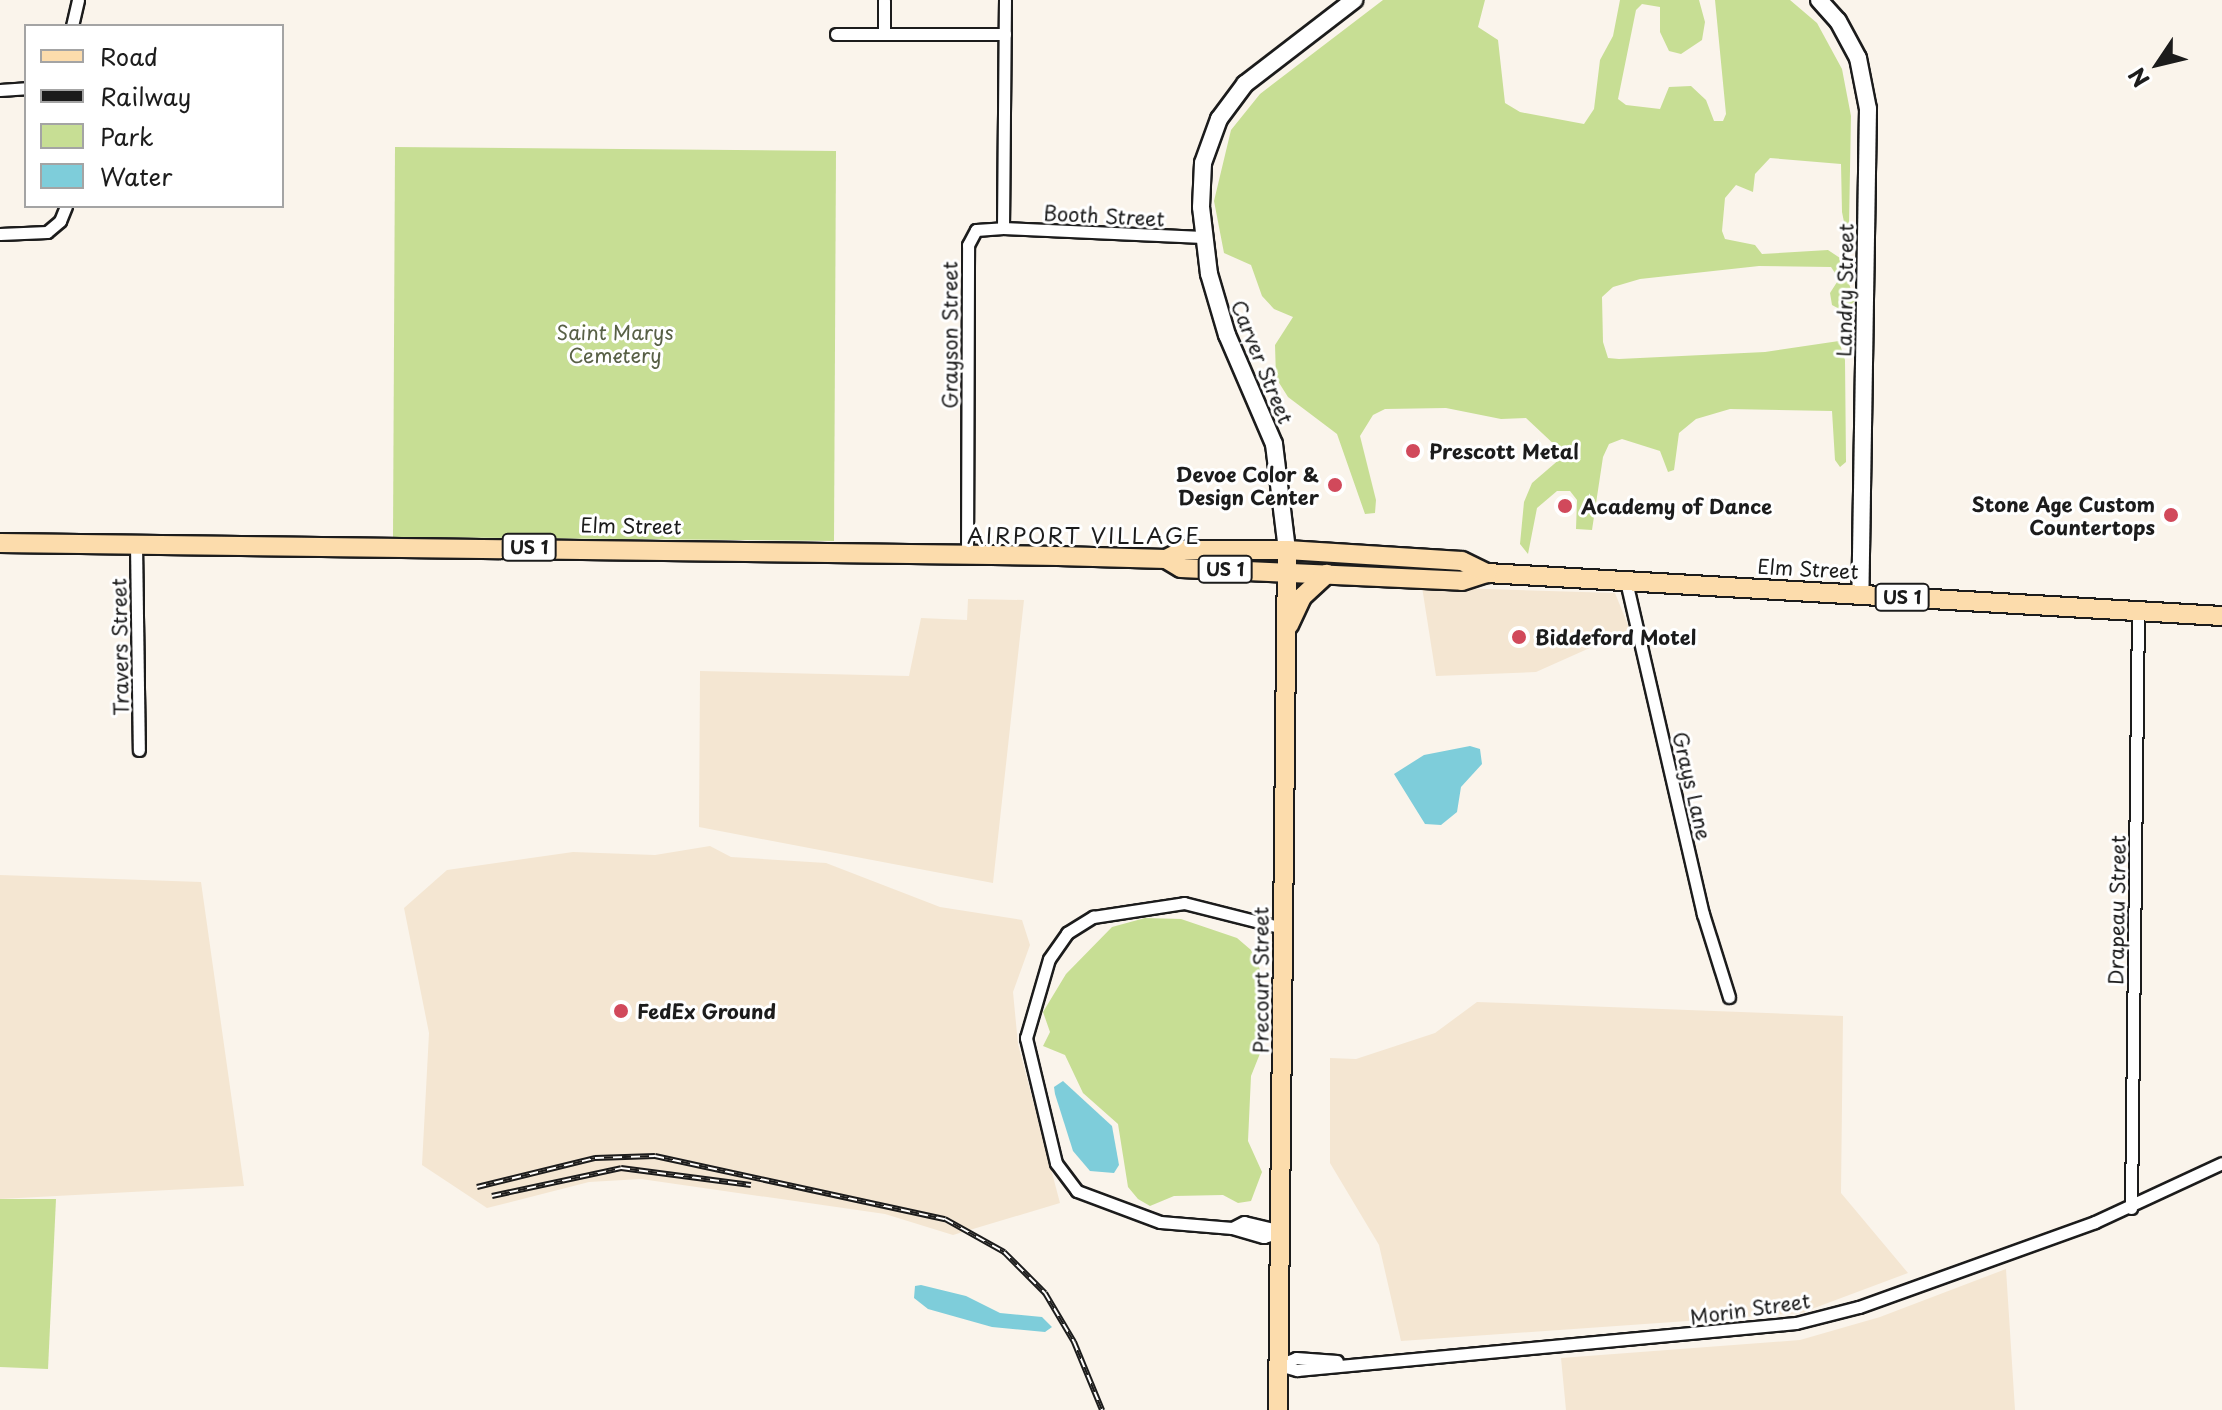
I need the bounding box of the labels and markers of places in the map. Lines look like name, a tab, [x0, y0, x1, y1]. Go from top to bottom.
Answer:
place label: Prescott Metal	[1429, 439, 1579, 463]
marker: Prescott Metal	[1404, 442, 1422, 460]
place label: Devoe Color & Design Center	[1173, 462, 1319, 509]
marker: Devoe Color & Design Center	[1326, 476, 1344, 494]
place label: Stone Age Custom Countertops	[1969, 492, 2155, 539]
place label: Academy of Dance	[1581, 494, 1772, 518]
marker: Academy of Dance	[1556, 497, 1574, 515]
marker: Stone Age Custom Countertops	[2162, 506, 2180, 524]
place label: Biddeford Motel	[1535, 625, 1697, 649]
marker: Biddeford Motel	[1510, 628, 1528, 646]
place label: FedEx Ground	[637, 999, 776, 1023]
marker: FedEx Ground	[612, 1002, 630, 1020]

